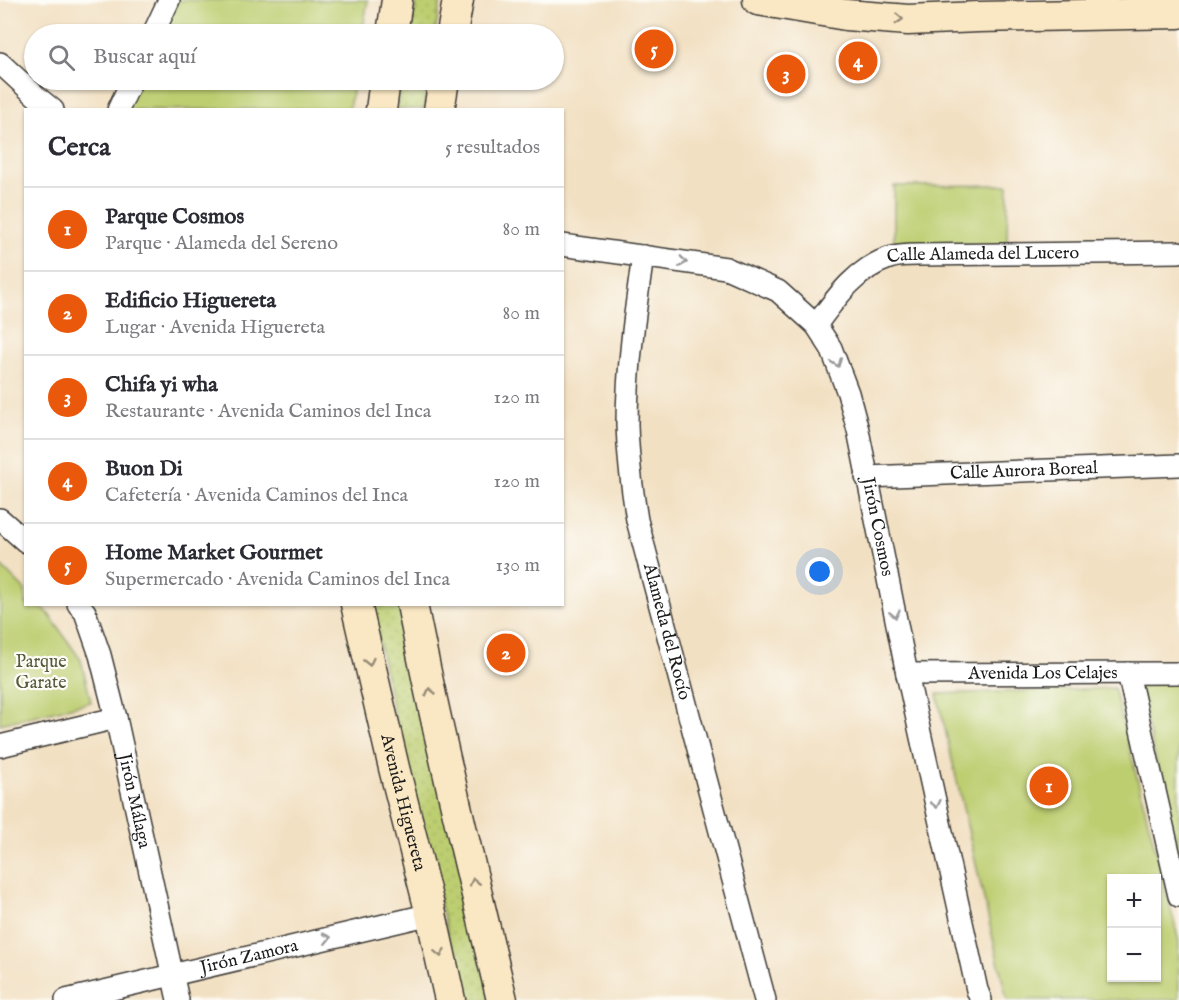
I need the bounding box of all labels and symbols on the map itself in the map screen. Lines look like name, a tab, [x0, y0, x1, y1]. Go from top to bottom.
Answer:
one-way arrow	[895, 12, 904, 25]
pin: 5	[634, 26, 674, 72]
pin: 4	[838, 38, 878, 84]
pin: 3	[766, 52, 806, 97]
street label: Calle Alameda del Lucero	[885, 242, 1079, 269]
one-way arrow	[678, 255, 687, 267]
one-way arrow	[829, 357, 842, 367]
street label: Calle Aurora Boreal	[950, 457, 1098, 485]
street label: Jirón Cosmos	[856, 473, 899, 578]
your location	[805, 557, 834, 586]
street label: Alameda del Rocío	[637, 560, 696, 703]
one-way arrow	[888, 608, 901, 618]
pin: 2	[486, 630, 526, 676]
park label: Parque Garate	[15, 651, 67, 695]
one-way arrow	[362, 656, 375, 666]
street label: Avenida Los Celajes	[967, 662, 1118, 685]
one-way arrow	[424, 687, 437, 697]
street label: Avenida Higuereta	[375, 731, 431, 874]
street label: Jirón Málaga	[112, 749, 156, 851]
pin: 1	[1030, 764, 1068, 808]
one-way arrow	[929, 799, 942, 809]
one-way arrow	[469, 877, 482, 887]
one-way arrow	[322, 933, 332, 946]
street label: Jirón Zamora	[196, 934, 301, 980]
one-way arrow	[433, 948, 446, 958]

